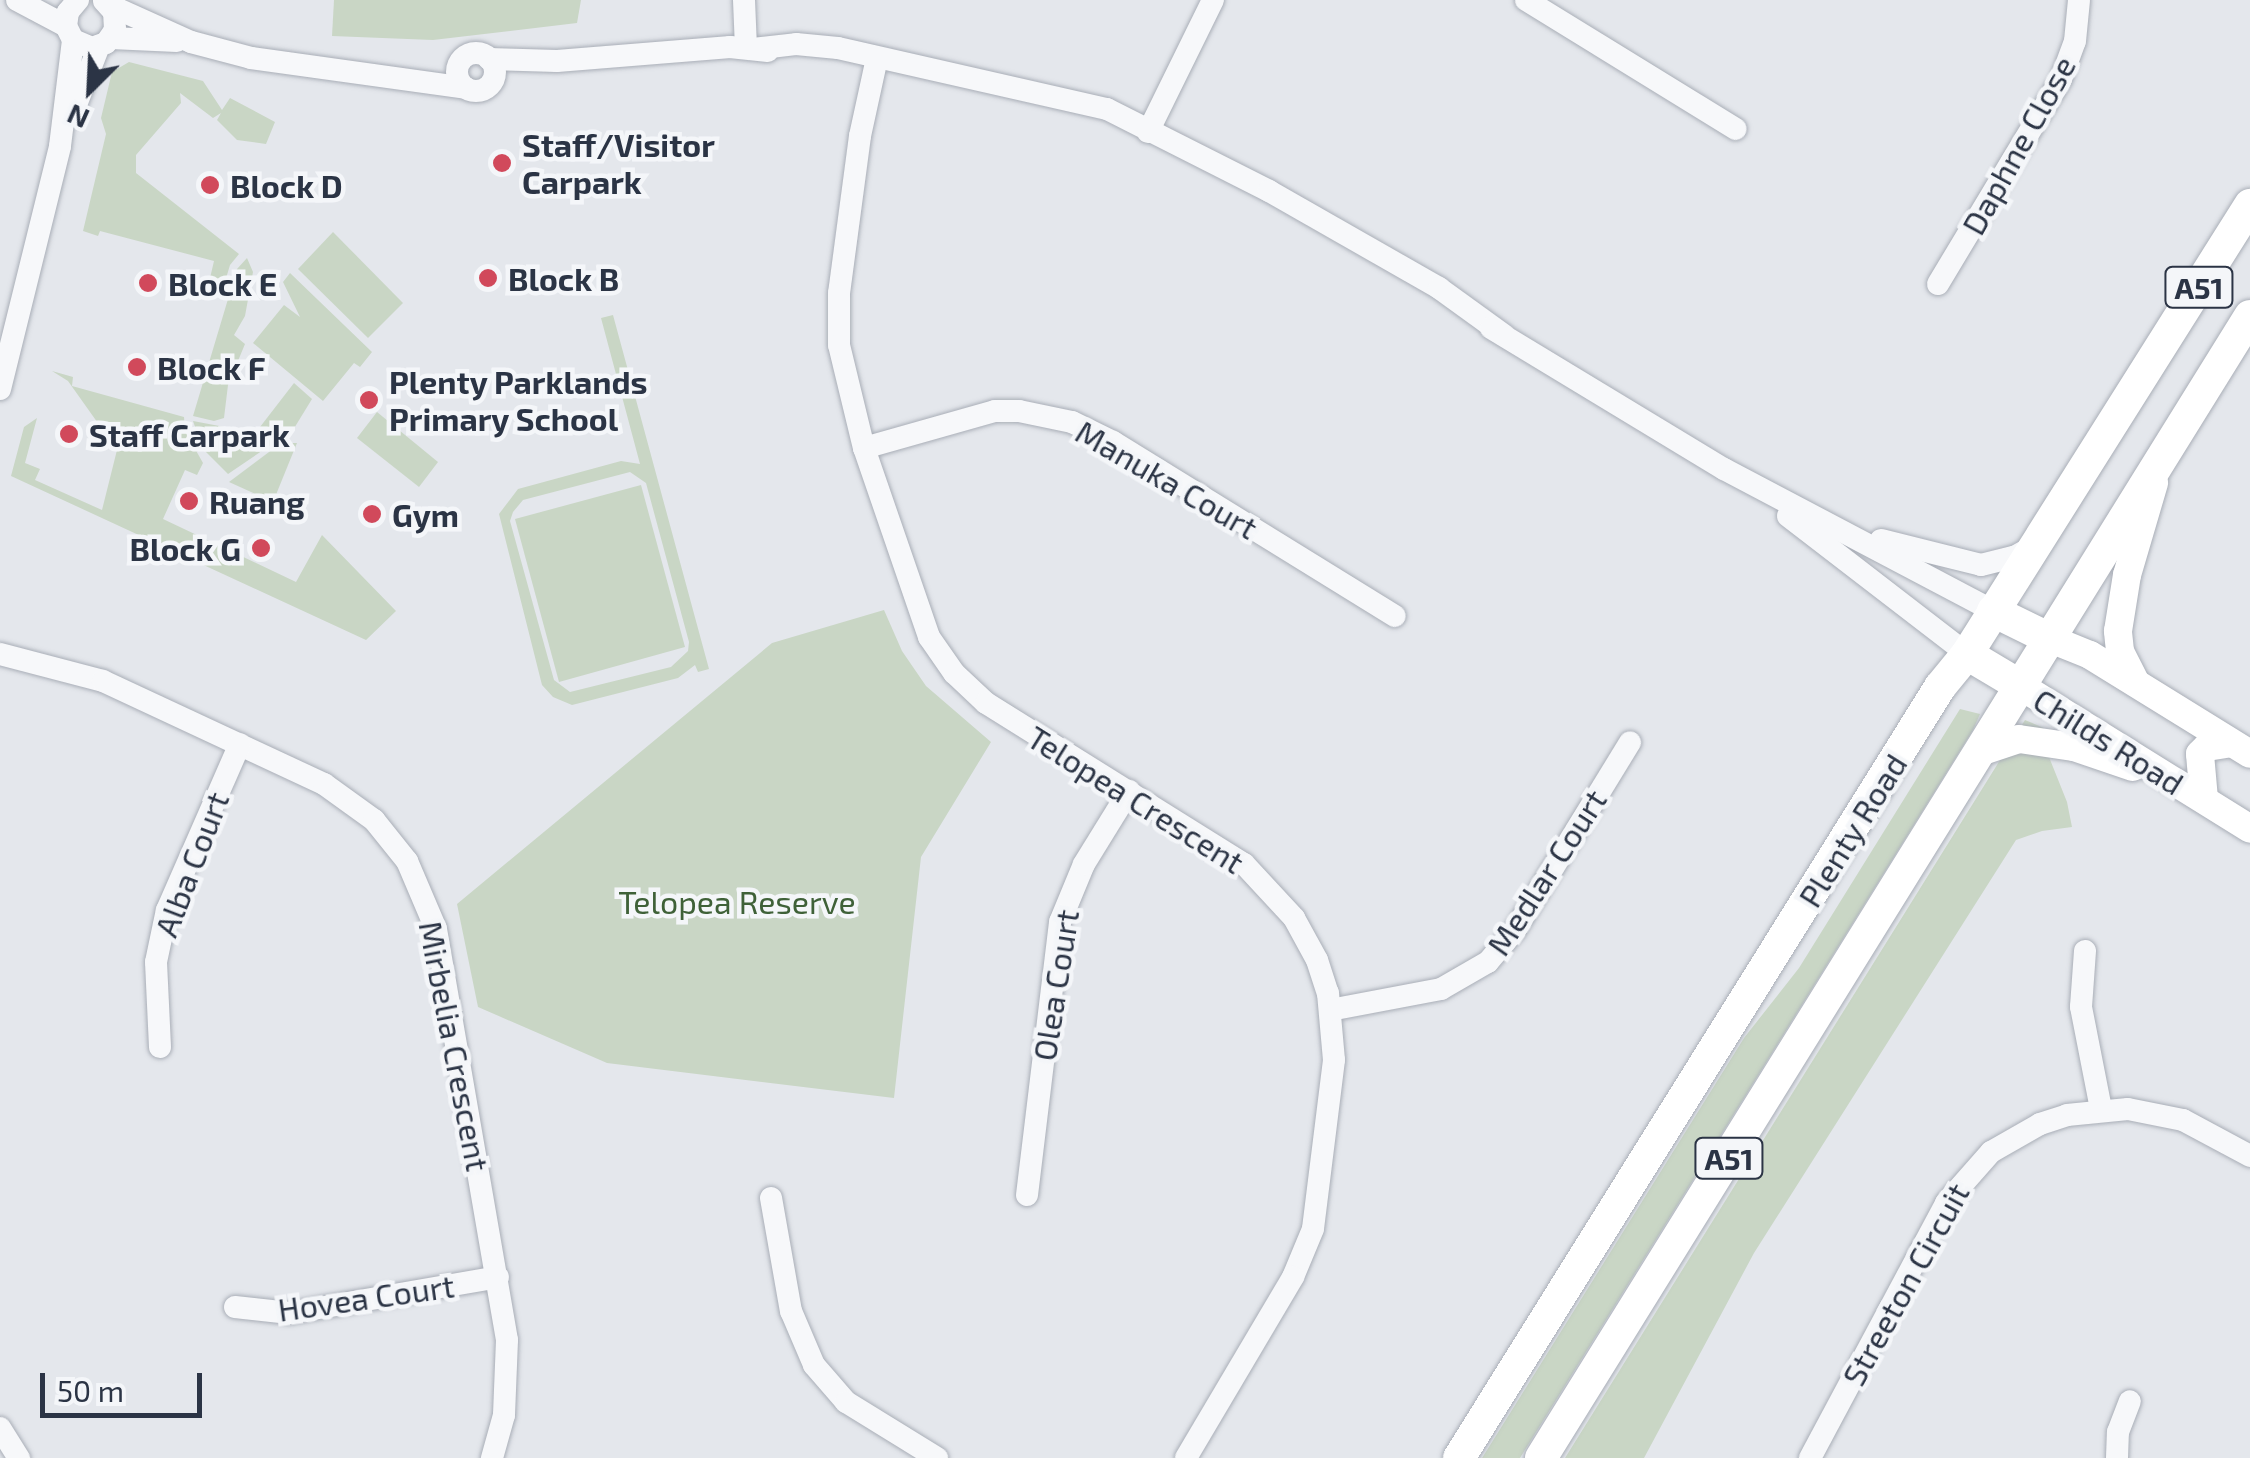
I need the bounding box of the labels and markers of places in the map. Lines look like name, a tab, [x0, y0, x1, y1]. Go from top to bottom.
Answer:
place label: Staff/Visitor Carpark	[522, 126, 715, 201]
marker: Staff/Visitor Carpark	[491, 152, 513, 174]
place label: Block D	[230, 166, 343, 204]
marker: Block D	[199, 174, 221, 196]
place label: Block B	[508, 259, 619, 297]
place label: Block E	[168, 264, 277, 302]
marker: Block B	[477, 267, 499, 289]
marker: Block E	[137, 272, 159, 294]
place label: Block F	[157, 348, 266, 386]
marker: Block F	[126, 356, 148, 378]
place label: Plenty Parklands Primary School	[389, 363, 648, 438]
marker: Plenty Parklands Primary School	[358, 389, 380, 411]
place label: Staff Carpark	[89, 415, 290, 453]
marker: Staff Carpark	[58, 423, 80, 445]
place label: Ruang	[209, 482, 305, 520]
marker: Ruang	[178, 490, 200, 512]
place label: Gym	[392, 495, 459, 533]
marker: Gym	[361, 503, 383, 525]
place label: Block G	[129, 529, 241, 567]
marker: Block G	[250, 537, 272, 559]

